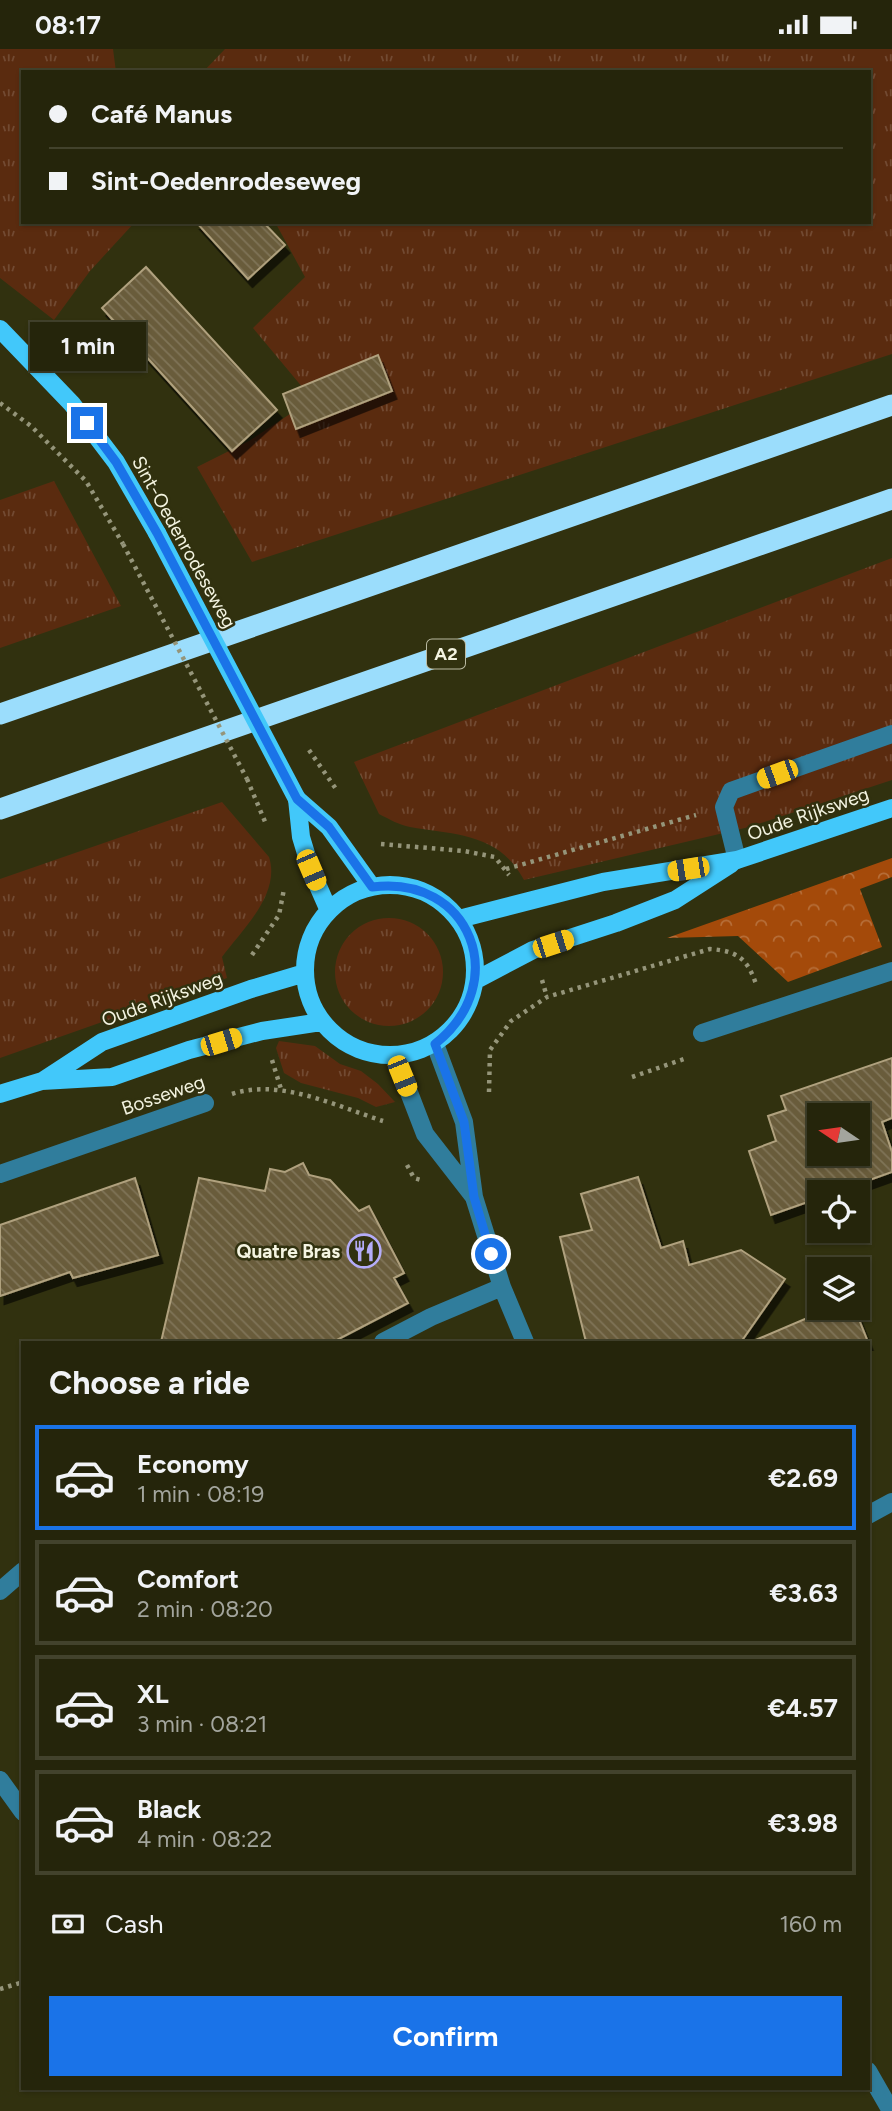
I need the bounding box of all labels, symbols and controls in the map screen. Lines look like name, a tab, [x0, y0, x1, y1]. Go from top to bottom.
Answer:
text: 08:17	[35, 9, 101, 41]
text: Café Manus	[91, 98, 232, 130]
text: Sint-Oedenrodeseweg	[91, 165, 361, 197]
callout: 1 min	[29, 321, 145, 371]
text: 1 min	[61, 332, 115, 360]
route end	[71, 407, 103, 439]
street label: Sint-Oedenrodeseweg	[127, 452, 241, 632]
road number: A2	[427, 639, 465, 669]
car	[754, 757, 801, 791]
street label: Oude Rijksweg	[744, 782, 872, 846]
car	[294, 847, 329, 893]
car	[666, 855, 711, 883]
car	[530, 928, 577, 960]
street label: Oude Rijksweg	[98, 966, 226, 1032]
car	[198, 1026, 245, 1058]
car	[385, 1053, 420, 1099]
street label: Bosseweg	[118, 1070, 208, 1120]
north arrow	[807, 1103, 870, 1165]
map controls	[807, 1103, 870, 1320]
button: locate	[807, 1180, 870, 1243]
restaurant icon: Quatre Bras	[345, 1232, 383, 1270]
route start	[475, 1238, 507, 1270]
place label: Quatre Bras	[236, 1240, 340, 1263]
button: layers	[807, 1257, 870, 1320]
text: Choose a ride	[49, 1364, 250, 1402]
icon: car	[53, 1446, 116, 1509]
text: Economy	[137, 1448, 249, 1480]
text: €2.69	[768, 1462, 838, 1494]
text: 1 min · 08:19	[137, 1480, 264, 1508]
icon: car	[53, 1561, 116, 1624]
text: Comfort	[137, 1563, 239, 1595]
text: €3.63	[769, 1577, 838, 1609]
text: 2 min · 08:20	[137, 1595, 273, 1623]
icon: car	[53, 1676, 116, 1739]
text: XL	[137, 1678, 169, 1710]
text: €4.57	[767, 1692, 838, 1724]
text: 3 min · 08:21	[137, 1710, 267, 1738]
icon: car	[53, 1791, 116, 1854]
text: Black	[137, 1793, 201, 1825]
text: €3.98	[768, 1807, 838, 1839]
text: 4 min · 08:22	[137, 1825, 272, 1853]
icon: cash	[49, 1905, 87, 1943]
text: Cash	[105, 1908, 164, 1940]
text: 160 m	[779, 1910, 842, 1938]
button: Confirm	[49, 1996, 842, 2076]

